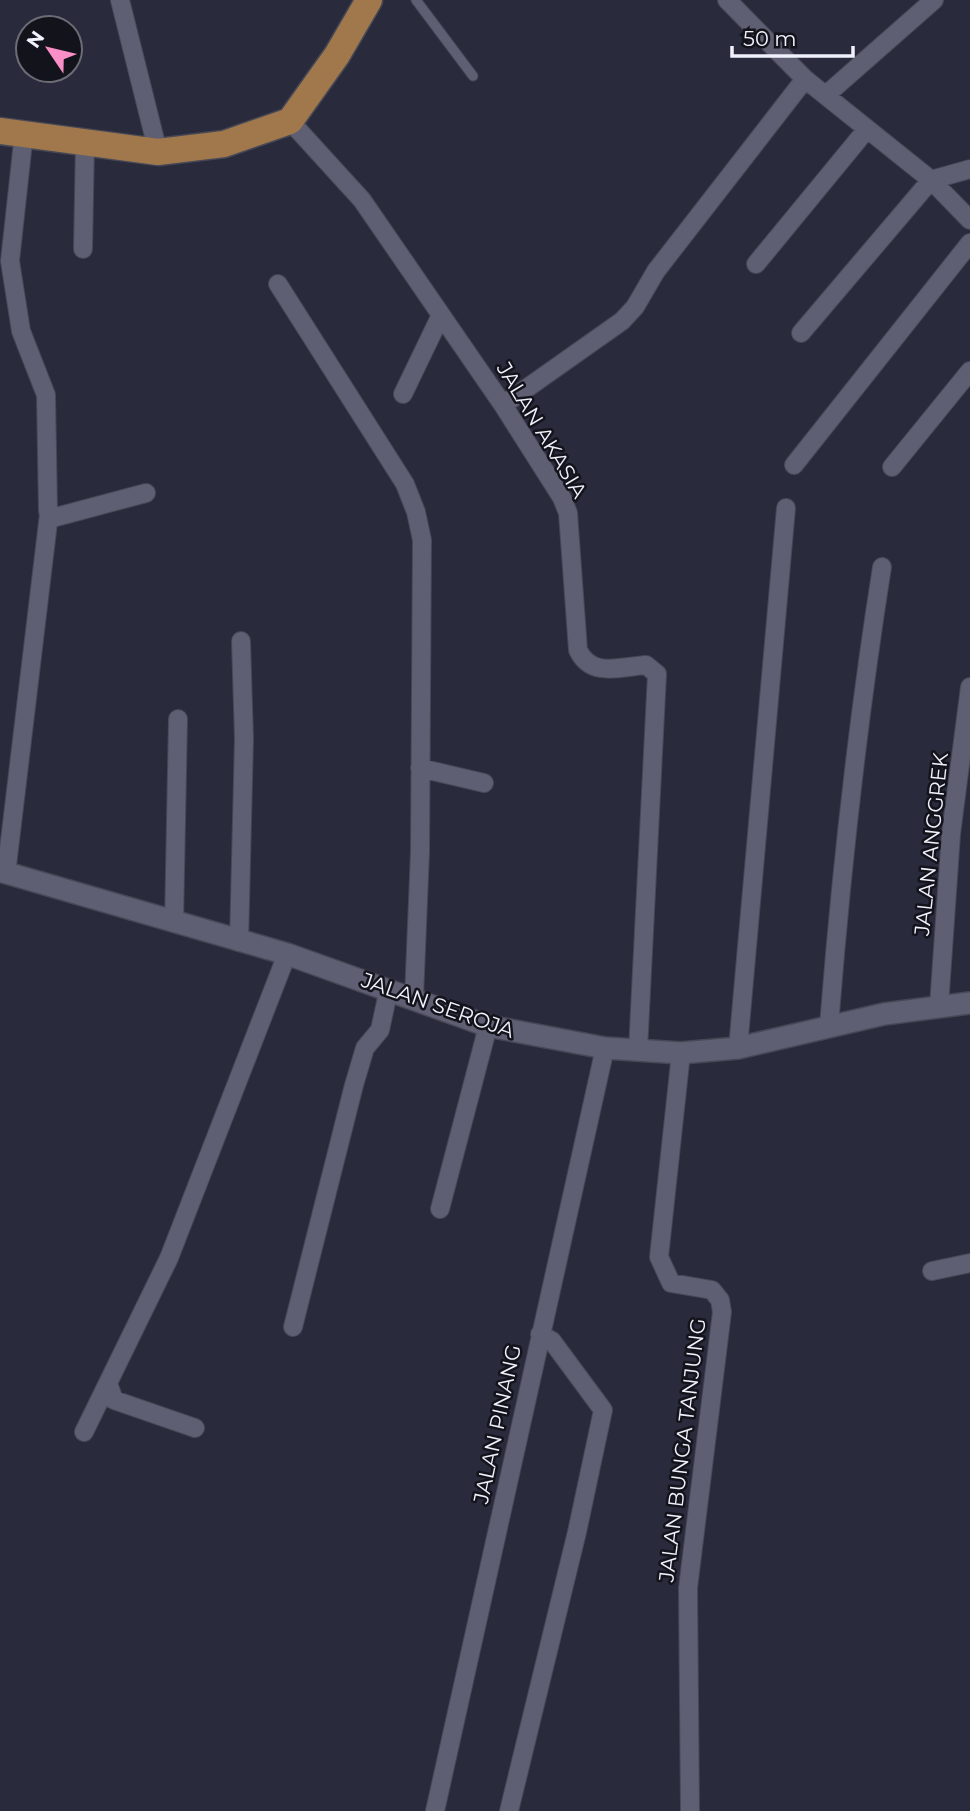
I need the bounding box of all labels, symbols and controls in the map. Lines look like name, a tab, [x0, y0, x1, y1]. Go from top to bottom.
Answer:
north arrow	[14, 14, 84, 84]
scale bar	[732, 14, 853, 58]
text: 50 m	[743, 26, 797, 51]
text: N	[22, 27, 49, 52]
street label: JALAN AKASIA	[491, 357, 593, 503]
street label: JALAN ANGGREK	[909, 751, 953, 938]
street label: JALAN SEROJA	[357, 967, 519, 1043]
street label: JALAN BUNGA TANJUNG	[653, 1317, 711, 1584]
street label: JALAN PINANG	[468, 1342, 526, 1507]

